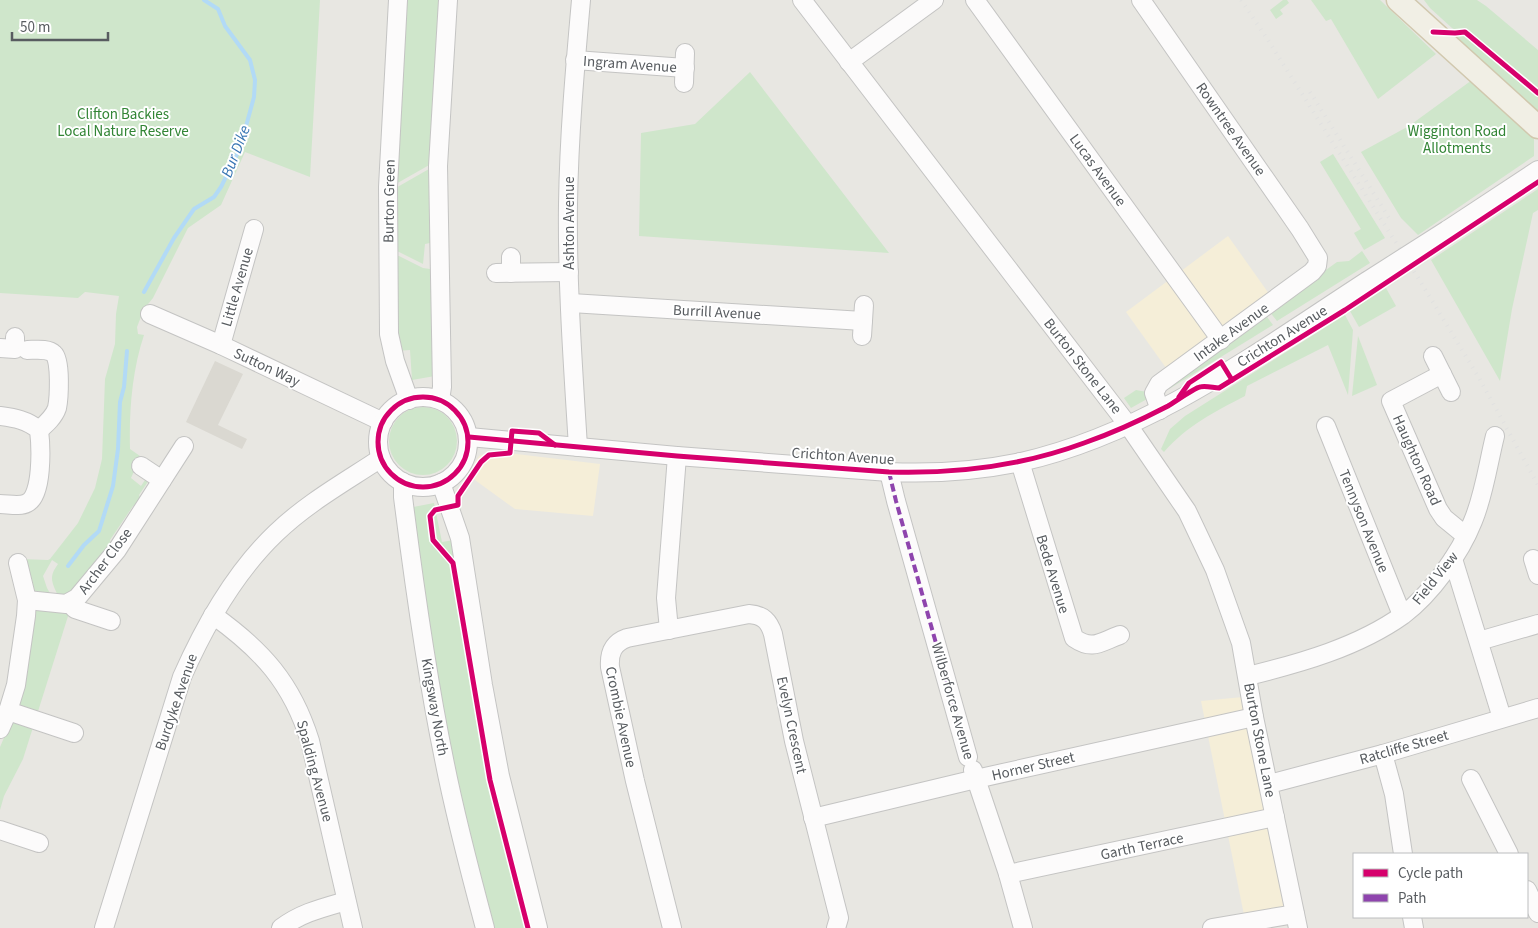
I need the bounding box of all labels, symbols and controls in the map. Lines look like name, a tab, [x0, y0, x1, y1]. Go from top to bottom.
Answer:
scale bar	[12, 10, 109, 42]
text: 50 m	[20, 17, 50, 38]
street label: Ingram Avenue	[582, 51, 677, 78]
street label: Rowntree Avenue	[1191, 78, 1271, 180]
park label: Clifton Backies Local Nature Reserve	[57, 104, 189, 142]
park label: Wigginton Road Allotments	[1408, 121, 1506, 159]
water label: Bur Dike	[216, 122, 256, 181]
street label: Lucas Avenue	[1064, 130, 1131, 211]
street label: Burton Green	[378, 159, 401, 243]
street label: Ashton Avenue	[559, 176, 580, 270]
street label: Little Avenue	[216, 245, 259, 329]
street label: Intake Avenue	[1189, 298, 1273, 367]
street label: Burrill Avenue	[673, 300, 761, 325]
street label: Crichton Avenue	[1233, 300, 1331, 373]
street label: Burton Stone Lane	[1039, 314, 1127, 419]
street label: Sutton Way	[230, 343, 304, 392]
street label: Haughton Road	[1387, 411, 1446, 509]
street label: Crichton Avenue	[791, 442, 895, 471]
street label: Tennyson Avenue	[1333, 466, 1394, 576]
street label: Archer Close	[74, 524, 137, 599]
street label: Bede Avenue	[1031, 532, 1074, 616]
street label: Field View	[1407, 547, 1464, 610]
street label: Wilberforce Avenue	[926, 640, 979, 762]
street label: Burdyke Avenue	[150, 651, 203, 753]
street label: Kingsway North	[416, 657, 453, 758]
street label: Crombie Avenue	[600, 665, 641, 770]
street label: Evelyn Crescent	[771, 675, 812, 776]
street label: Burton Stone Lane	[1238, 681, 1281, 799]
street label: Spalding Avenue	[291, 718, 338, 824]
street label: Ratcliffe Street	[1357, 725, 1451, 770]
street label: Horner Street	[990, 747, 1077, 786]
street label: Garth Terrace	[1099, 827, 1186, 866]
legend	[1353, 853, 1528, 918]
text: Cycle path	[1398, 863, 1463, 884]
text: Path	[1398, 888, 1426, 909]

